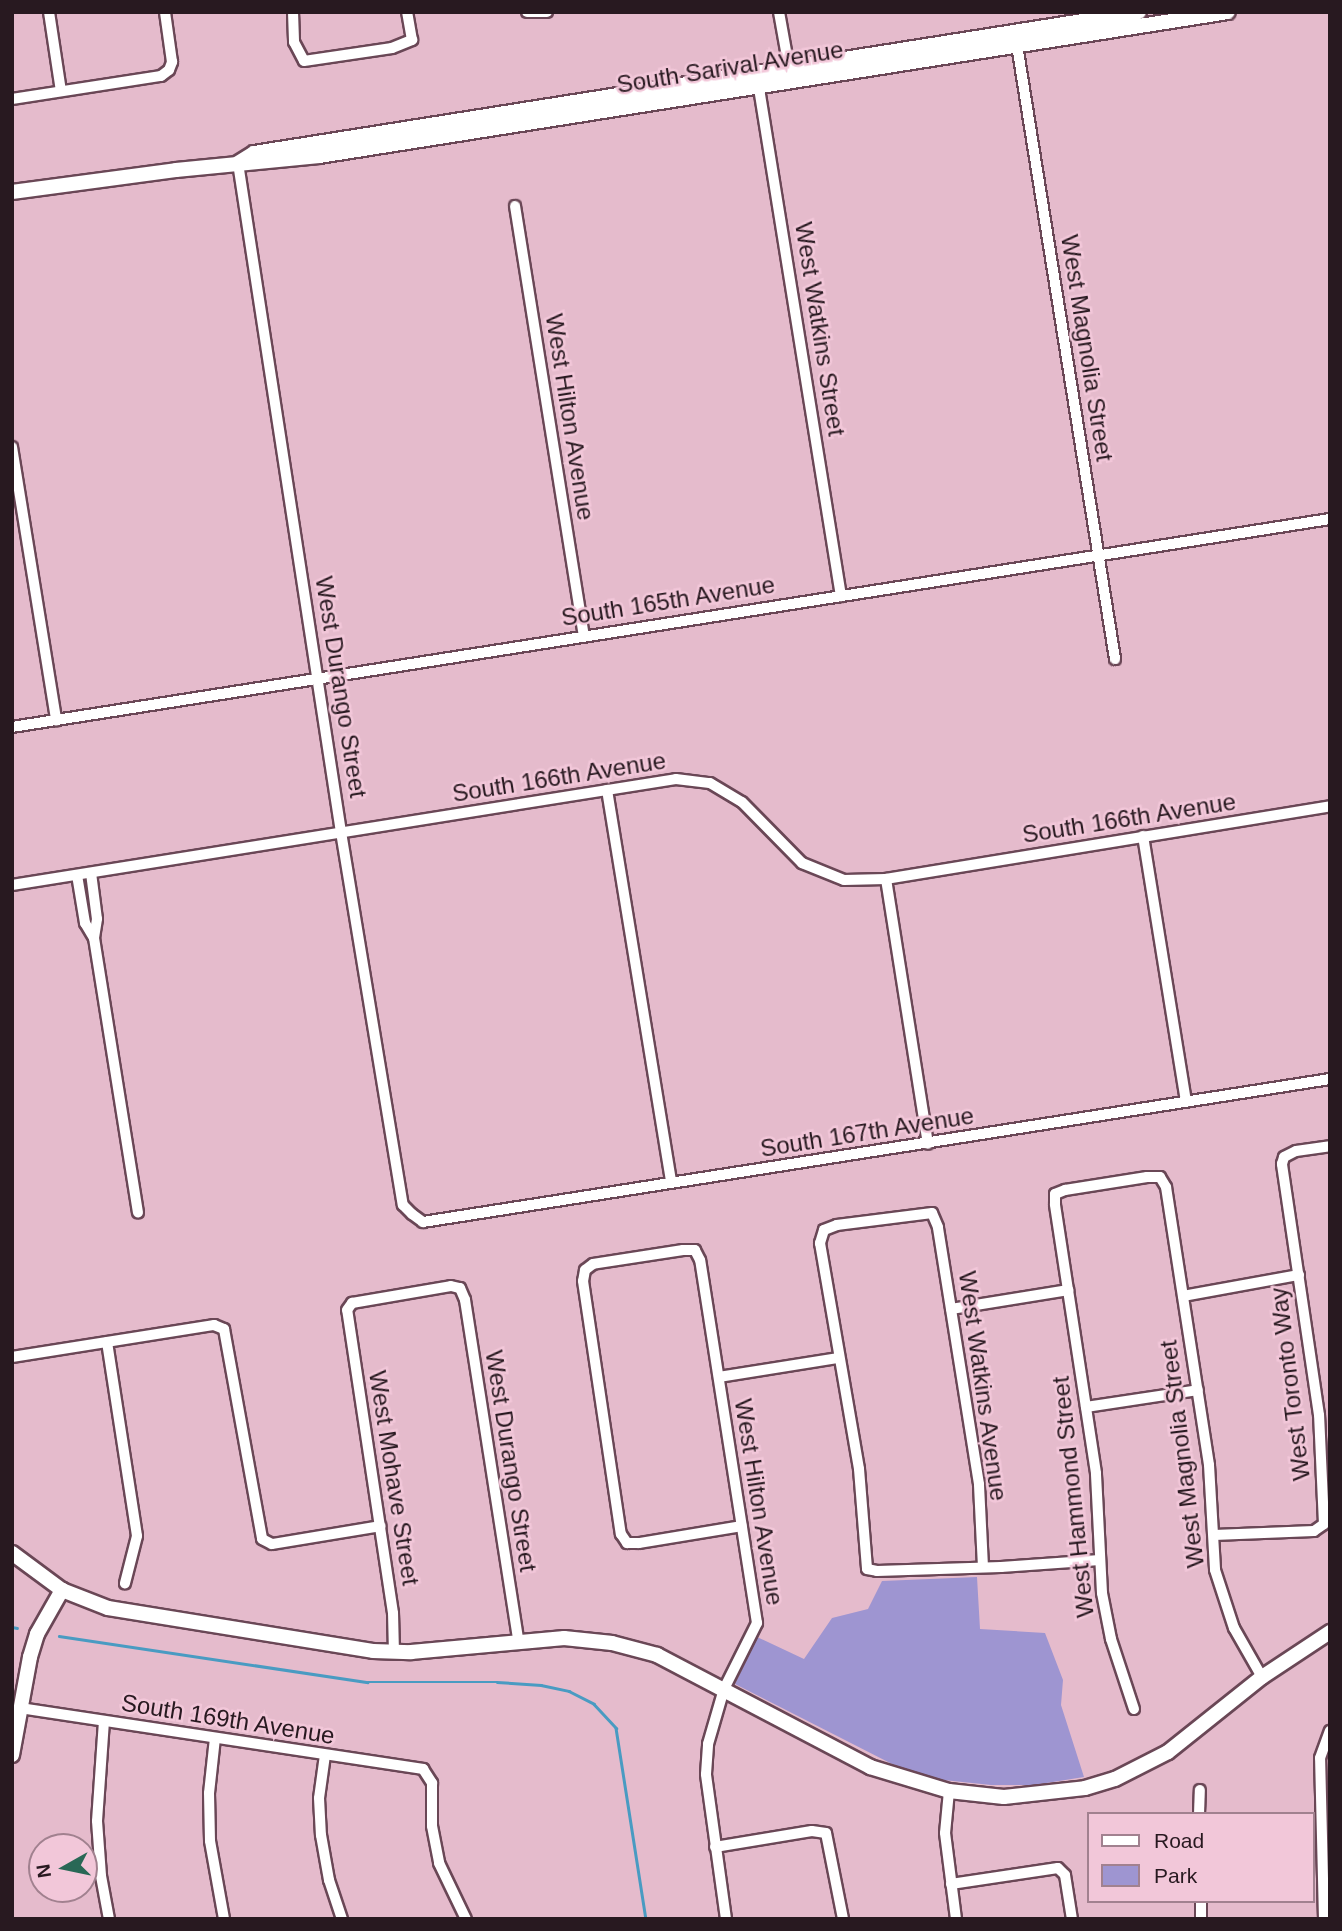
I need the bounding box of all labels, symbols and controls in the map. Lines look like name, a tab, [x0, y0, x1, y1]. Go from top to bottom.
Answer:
street label: South Sarival Avenue	[614, 35, 846, 99]
street label: West Watkins Street	[789, 220, 851, 438]
street label: West Magnolia Street	[1055, 233, 1119, 463]
street label: West Hilton Avenue	[539, 311, 601, 523]
street label: South 165th Avenue	[559, 570, 777, 632]
street label: West Durango Street	[309, 574, 373, 800]
street label: South 166th Avenue	[450, 746, 668, 808]
street label: South 166th Avenue	[1020, 787, 1238, 849]
street label: South 167th Avenue	[758, 1101, 976, 1163]
street label: West Watkins Avenue	[953, 1269, 1013, 1503]
street label: West Toronto Way	[1264, 1286, 1316, 1482]
street label: West Magnolia Street	[1154, 1339, 1210, 1569]
street label: West Durango Street	[479, 1348, 543, 1574]
street label: West Mohave Street	[363, 1369, 425, 1587]
street label: West Hammond Street	[1046, 1375, 1100, 1619]
street label: West Hilton Avenue	[728, 1396, 790, 1608]
street label: South 169th Avenue	[119, 1688, 337, 1750]
legend	[1086, 1812, 1314, 1903]
text: Road	[1154, 1829, 1204, 1852]
north arrow	[28, 1833, 98, 1903]
text: N	[32, 1863, 55, 1879]
text: Park	[1154, 1864, 1197, 1887]

